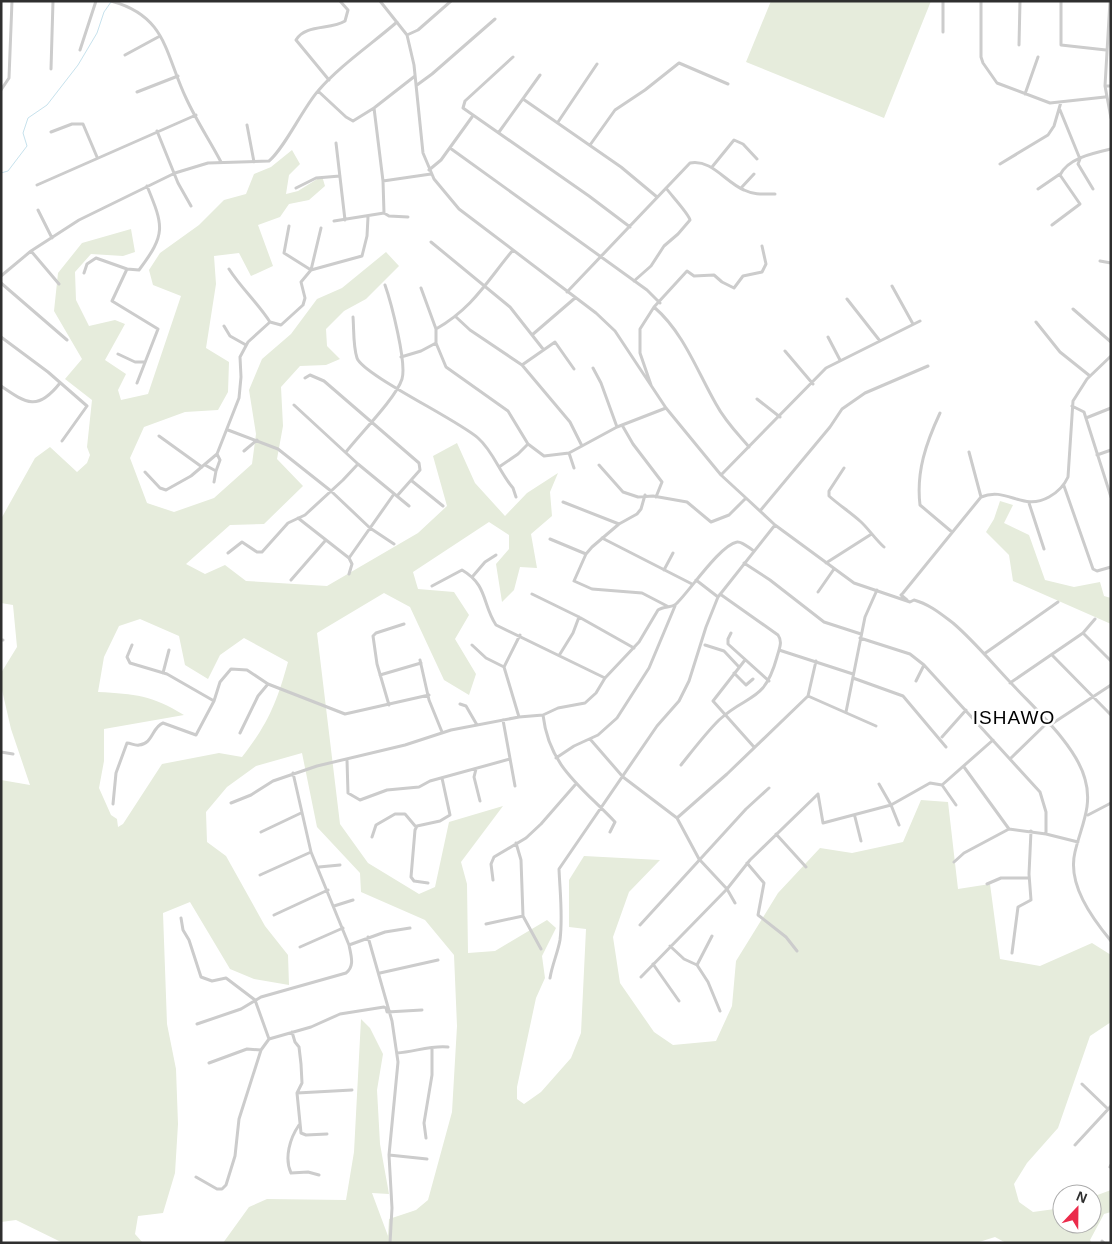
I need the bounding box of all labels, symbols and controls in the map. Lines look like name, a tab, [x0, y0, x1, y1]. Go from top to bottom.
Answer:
district label: ISHAWO	[973, 707, 1055, 728]
north arrow	[1052, 1184, 1102, 1234]
text: N	[1074, 1188, 1090, 1206]

